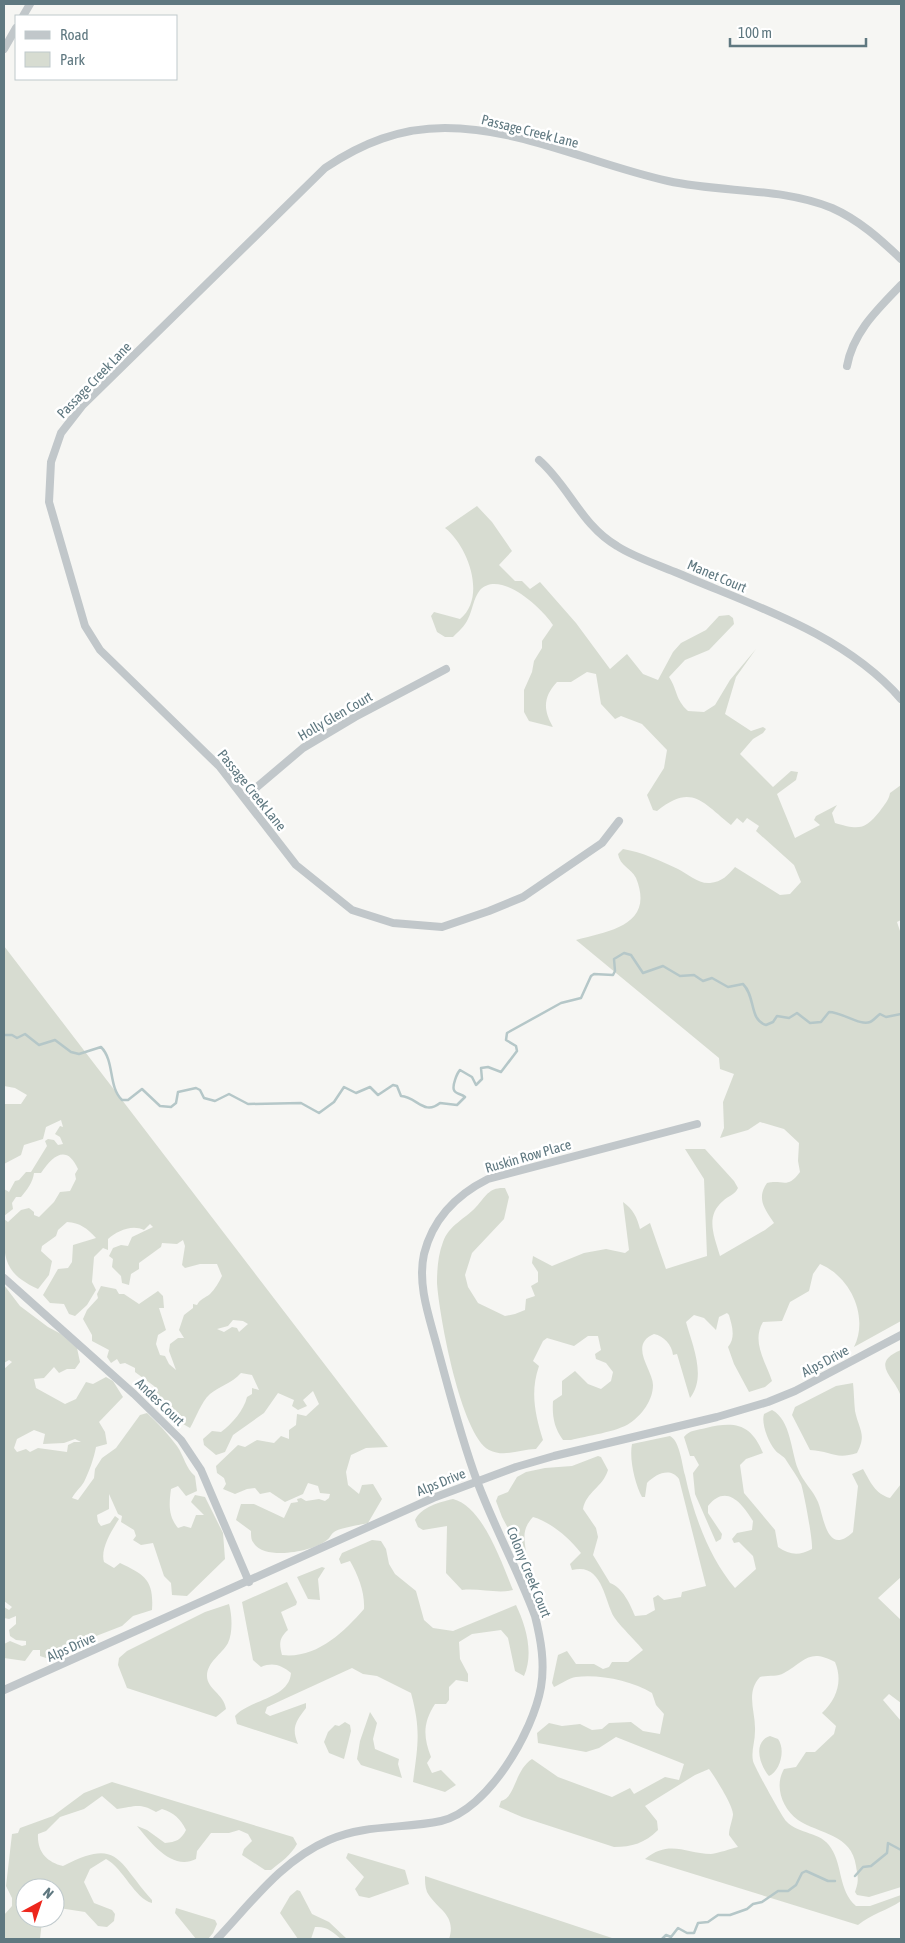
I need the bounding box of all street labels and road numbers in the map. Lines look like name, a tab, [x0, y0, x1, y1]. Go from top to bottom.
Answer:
street label: Passage Creek Lane	[480, 111, 580, 151]
street label: Passage Creek Lane	[54, 339, 134, 421]
street label: Manet Court	[685, 556, 749, 596]
street label: Holly Glen Court	[295, 688, 375, 744]
street label: Passage Creek Lane	[214, 746, 290, 834]
street label: Ruskin Row Place	[483, 1136, 573, 1176]
street label: Alps Drive	[799, 1342, 851, 1380]
street label: Andes Court	[132, 1375, 188, 1429]
street label: Alps Drive	[414, 1465, 468, 1499]
street label: Colony Creek Court	[504, 1524, 554, 1620]
street label: Alps Drive	[44, 1629, 98, 1665]

